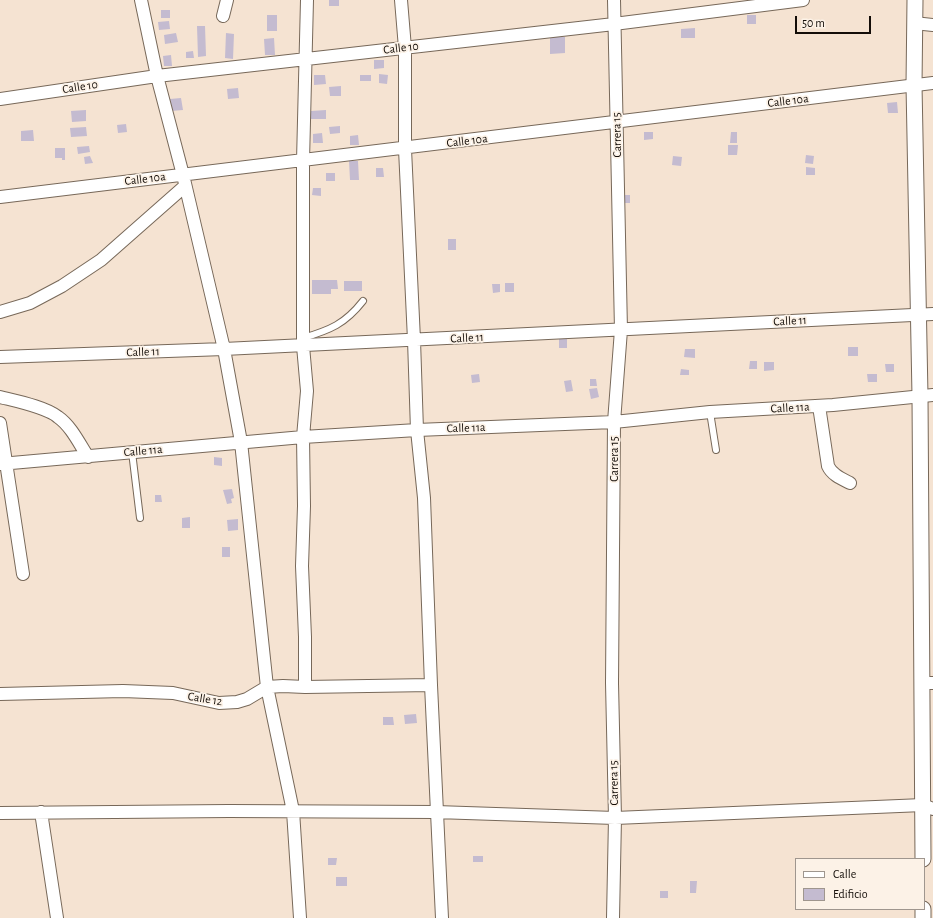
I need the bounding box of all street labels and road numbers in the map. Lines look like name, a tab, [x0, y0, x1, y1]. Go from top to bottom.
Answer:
street label: Calle 10	[382, 39, 420, 57]
street label: Calle 10	[61, 77, 99, 97]
street label: Calle 10a	[767, 91, 809, 111]
street label: Carrera 15	[609, 112, 625, 158]
street label: Calle 10a	[446, 131, 488, 151]
street label: Calle 10a	[124, 169, 166, 189]
street label: Calle 11	[773, 313, 807, 329]
street label: Calle 11	[450, 330, 484, 346]
street label: Calle 11	[126, 344, 160, 360]
street label: Calle 11a	[770, 400, 810, 416]
street label: Calle 11a	[446, 420, 486, 436]
street label: Carrera 15	[607, 436, 621, 482]
street label: Calle 11a	[123, 442, 163, 460]
street label: Calle 12	[187, 689, 223, 709]
street label: Carrera 15	[606, 760, 622, 806]

